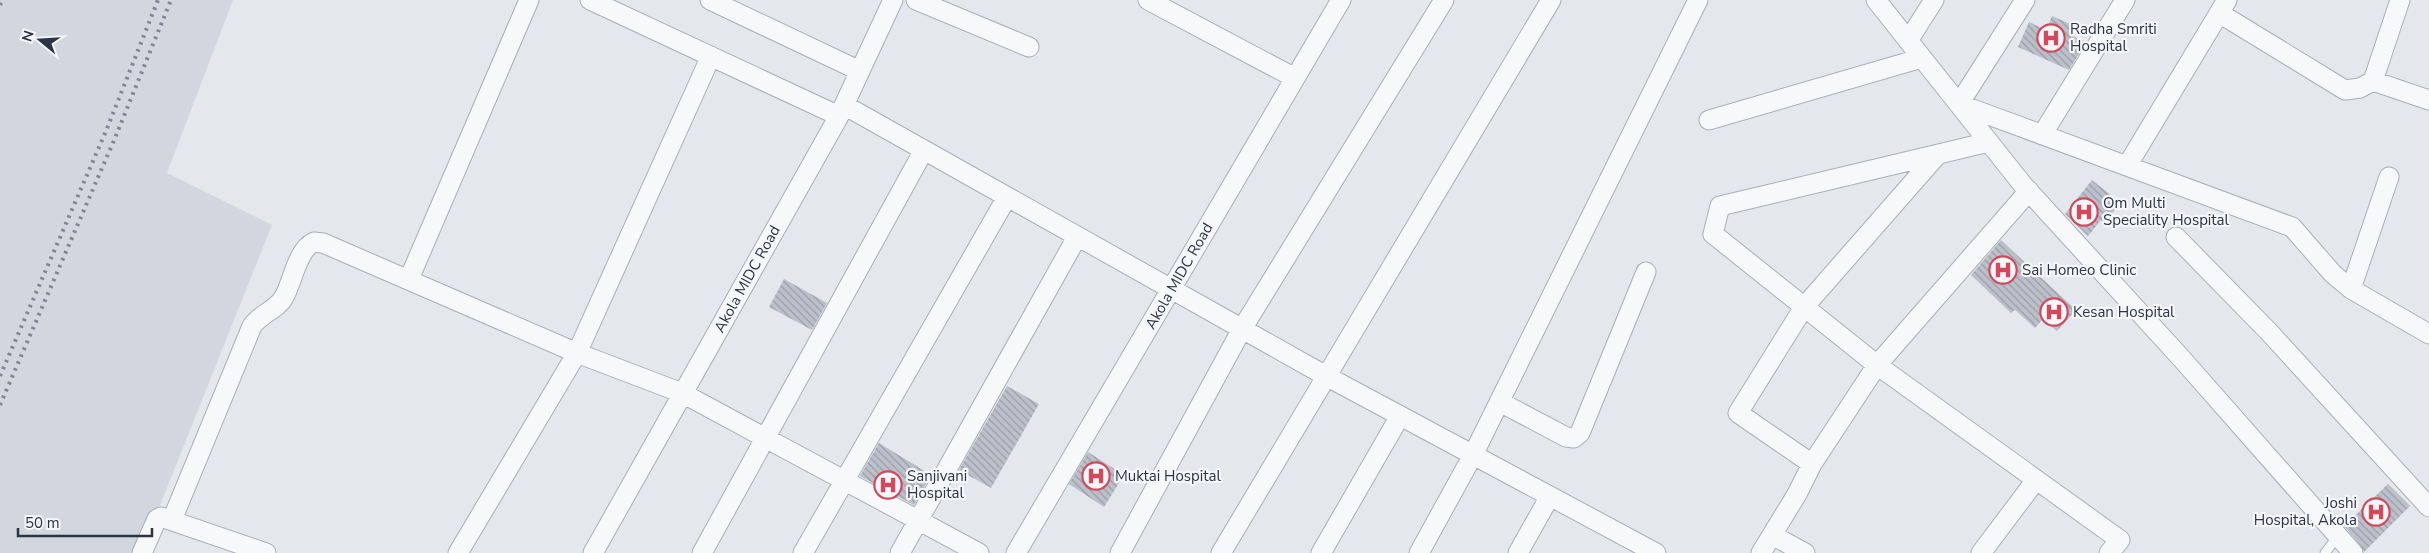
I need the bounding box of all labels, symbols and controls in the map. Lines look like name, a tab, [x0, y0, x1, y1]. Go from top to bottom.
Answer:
north arrow	[15, 15, 65, 65]
place label: Radha Smriti Hospital	[2070, 19, 2157, 56]
hospital icon: Radha Smriti Hospital	[2036, 23, 2066, 53]
text: N	[17, 28, 39, 44]
place label: Om Multi Speciality Hospital	[2103, 193, 2230, 230]
hospital icon: Om Multi Speciality Hospital	[2069, 197, 2099, 227]
street label: Akola MIDC Road	[1140, 219, 1218, 333]
street label: Akola MIDC Road	[709, 222, 785, 336]
hospital icon: Sai Homeo Clinic	[1988, 255, 2018, 285]
place label: Sai Homeo Clinic	[2022, 260, 2136, 280]
hospital icon: Kesan Hospital	[2039, 297, 2069, 327]
place label: Kesan Hospital	[2073, 302, 2175, 322]
hospital icon: Muktai Hospital	[1081, 461, 1111, 491]
place label: Sanjivani Hospital	[907, 466, 967, 503]
place label: Muktai Hospital	[1115, 466, 1221, 486]
hospital icon: Sanjivani Hospital	[873, 470, 903, 500]
place label: Joshi Hospital, Akola	[2254, 493, 2357, 530]
hospital icon: Joshi Hospital, Akola	[2361, 497, 2391, 527]
scale bar	[18, 506, 151, 538]
text: 50 m	[25, 513, 60, 533]

